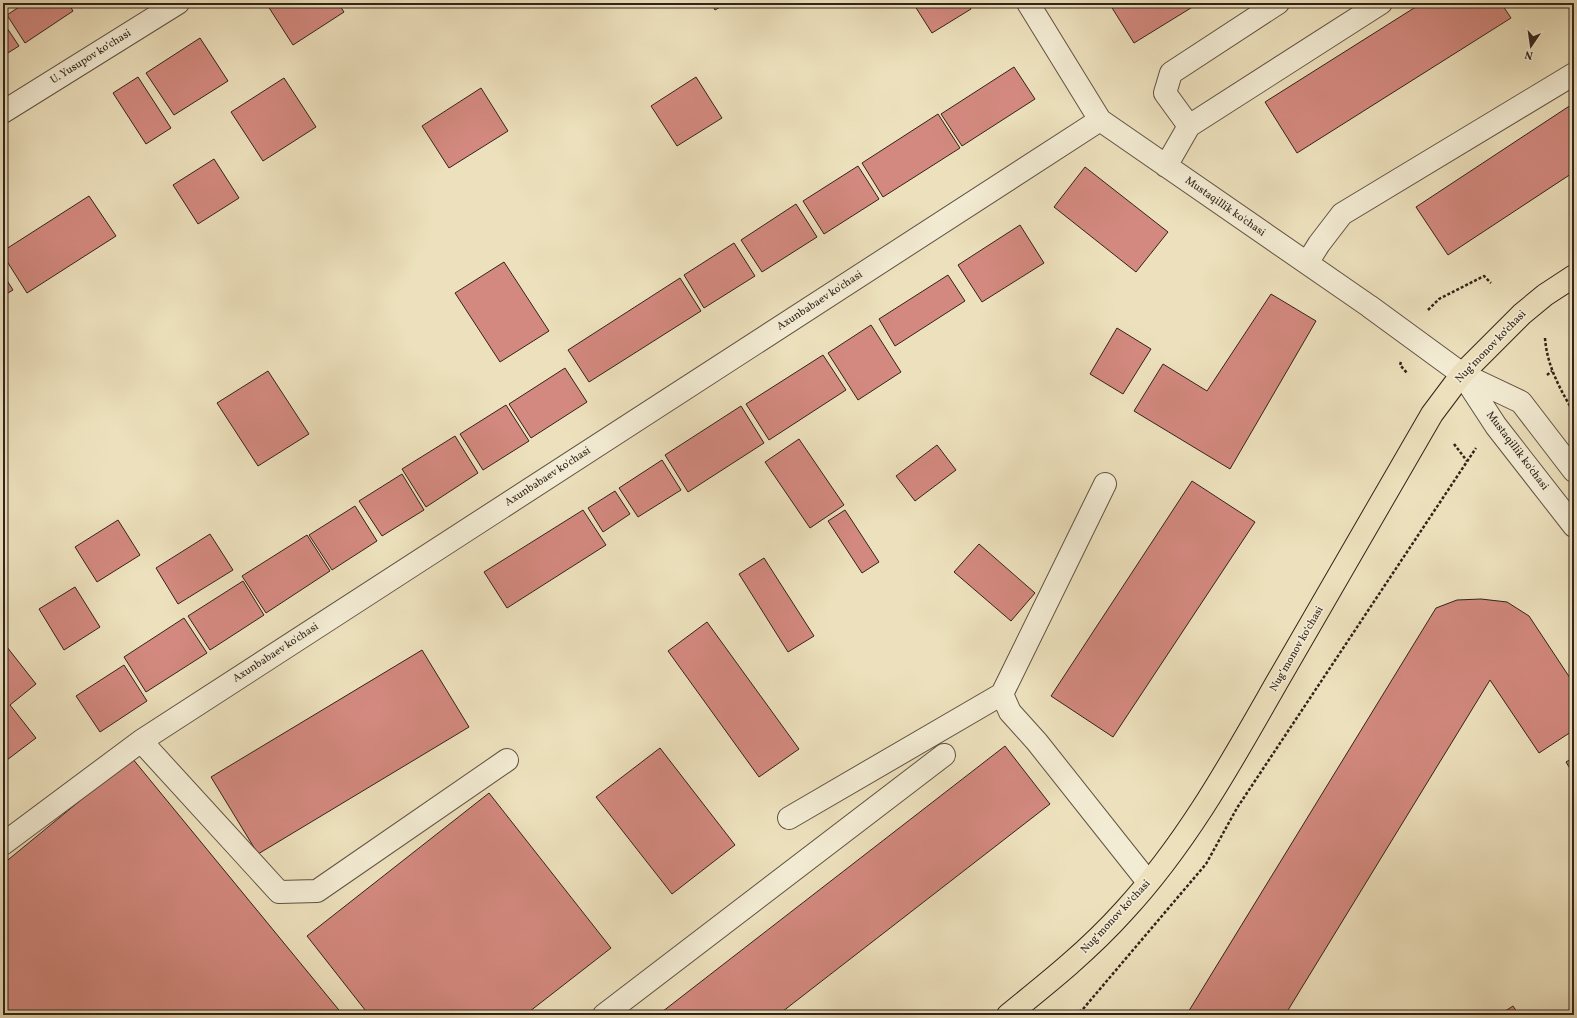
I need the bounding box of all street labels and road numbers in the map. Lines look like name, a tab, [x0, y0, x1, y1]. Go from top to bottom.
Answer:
street label: U. Yusupov ko‘chasi	[48, 26, 134, 88]
street label: Mustaqillik ko'chasi	[1182, 174, 1268, 240]
street label: Axunbabaev ko'chasi	[774, 268, 866, 334]
street label: Nugʻmonov koʻchasi	[1452, 307, 1530, 387]
street label: Mustaqillik ko'chasi	[1482, 408, 1552, 494]
street label: Axunbabaev ko'chasi	[502, 444, 594, 510]
street label: Nugʻmonov koʻchasi	[1266, 604, 1328, 694]
street label: Axunbabaev ko'chasi	[230, 620, 322, 686]
street label: Nugʻmonov koʻchasi	[1078, 877, 1154, 957]

